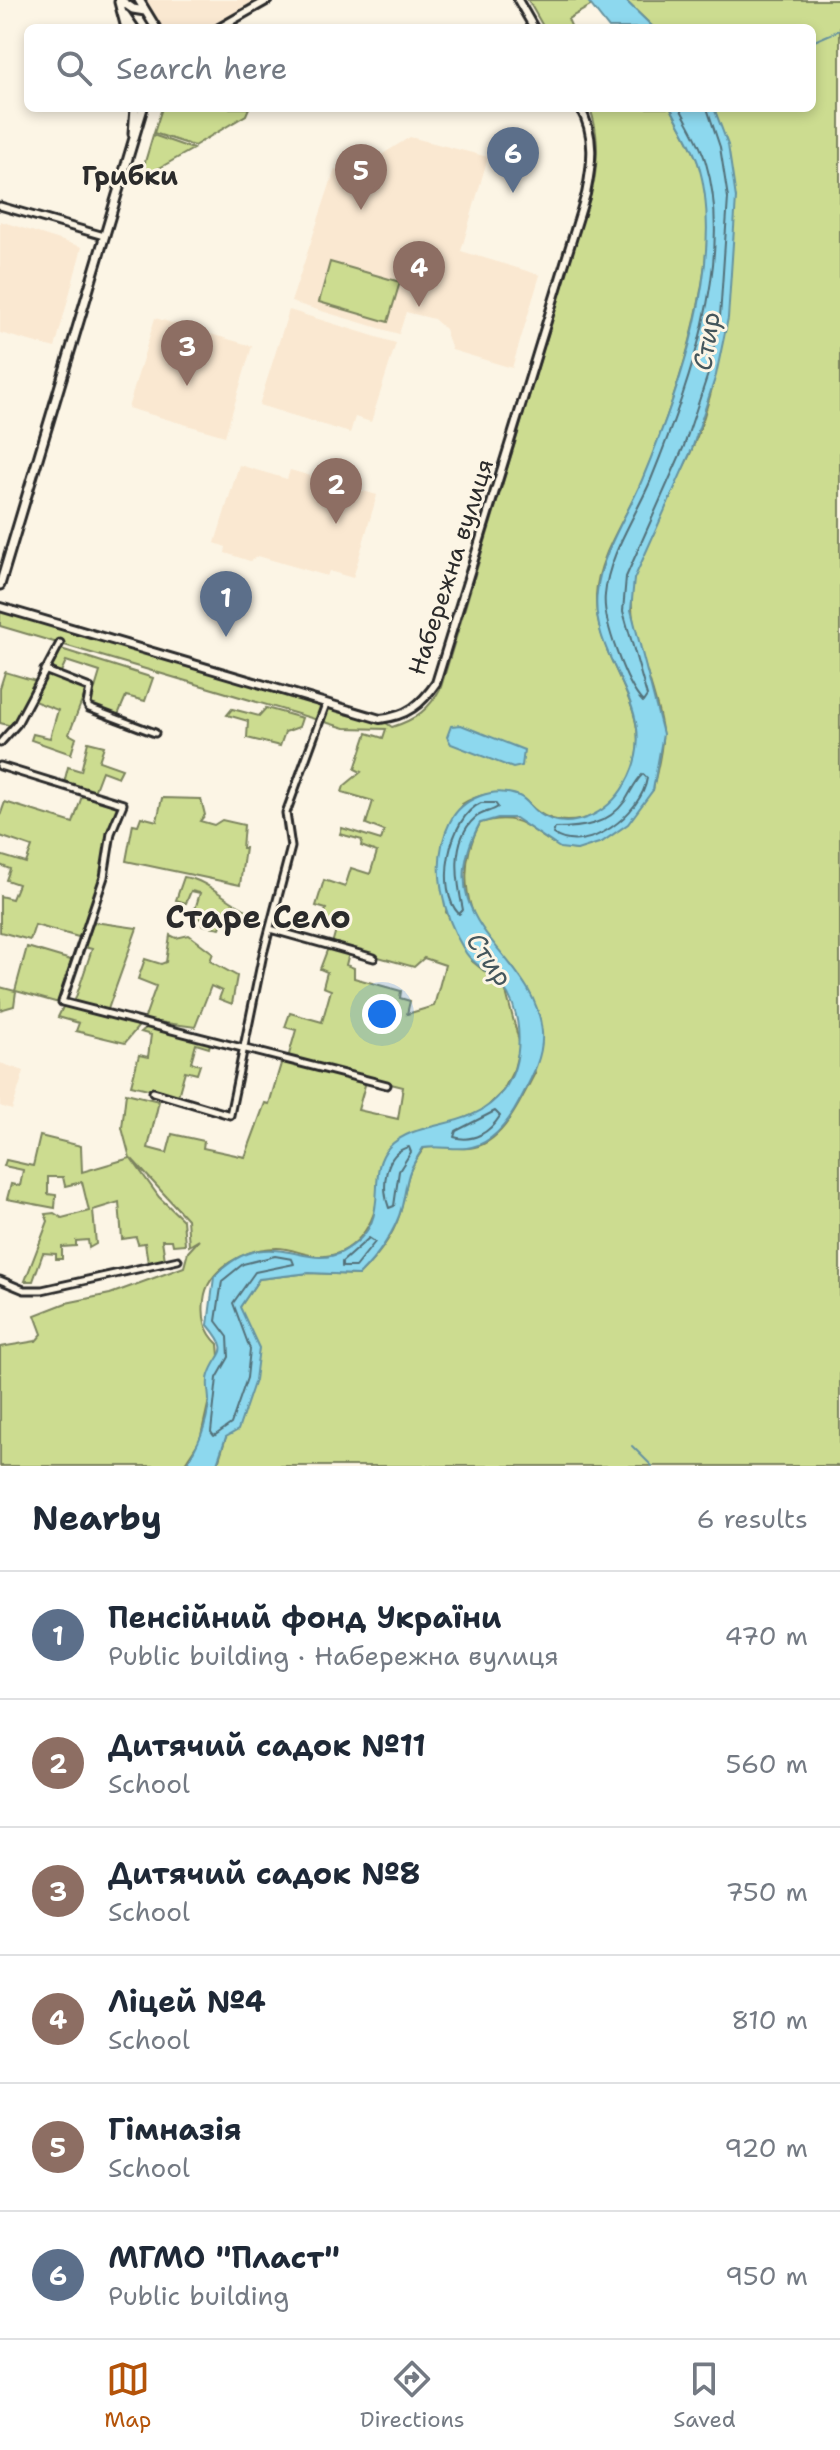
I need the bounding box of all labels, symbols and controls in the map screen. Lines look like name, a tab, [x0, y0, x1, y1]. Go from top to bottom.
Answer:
search box	[24, 24, 816, 112]
icon: search	[52, 46, 96, 90]
text: Search here	[116, 48, 287, 89]
pin: 6	[487, 127, 539, 193]
pin: 5	[335, 144, 387, 210]
district label: Грибки	[82, 158, 178, 193]
pin: 4	[393, 241, 445, 307]
water label: Стир	[684, 309, 728, 373]
pin: 3	[161, 320, 213, 386]
street label: Набережна вулиця	[401, 455, 501, 679]
pin: 2	[310, 458, 362, 524]
pin: 1	[200, 571, 252, 637]
district label: Старе Село	[165, 895, 351, 938]
water label: Стир	[459, 925, 521, 993]
your location	[362, 994, 402, 1034]
text: Nearby	[32, 1495, 162, 1541]
text: 6 results	[696, 1501, 808, 1536]
text: Пенсійний фонд України	[108, 1597, 502, 1638]
text: 1	[52, 1618, 64, 1653]
text: 470 m	[725, 1618, 808, 1653]
text: Public building · Набережна вулиця	[108, 1638, 559, 1673]
text: Дитячий садок №11	[108, 1725, 426, 1766]
text: 2	[49, 1746, 67, 1781]
text: 560 m	[725, 1746, 808, 1781]
text: School	[108, 1766, 190, 1801]
text: Дитячий садок №8	[108, 1853, 420, 1894]
text: 3	[49, 1874, 67, 1909]
text: 750 m	[726, 1874, 808, 1909]
text: School	[108, 1894, 190, 1929]
text: Ліцей №4	[108, 1981, 266, 2022]
text: 4	[49, 2002, 67, 2037]
text: 810 m	[731, 2002, 808, 2037]
text: School	[108, 2022, 190, 2057]
text: Гімназія	[108, 2109, 242, 2150]
text: 5	[50, 2130, 66, 2165]
text: 920 m	[724, 2130, 808, 2165]
text: School	[108, 2150, 190, 2185]
text: МГМО "Пласт"	[108, 2237, 340, 2278]
text: 6	[49, 2258, 67, 2293]
text: 950 m	[725, 2258, 808, 2293]
text: Public building	[108, 2278, 289, 2313]
tab: Map	[104, 2357, 151, 2434]
tab: Directions	[360, 2357, 465, 2434]
tab: Saved	[673, 2357, 736, 2434]

